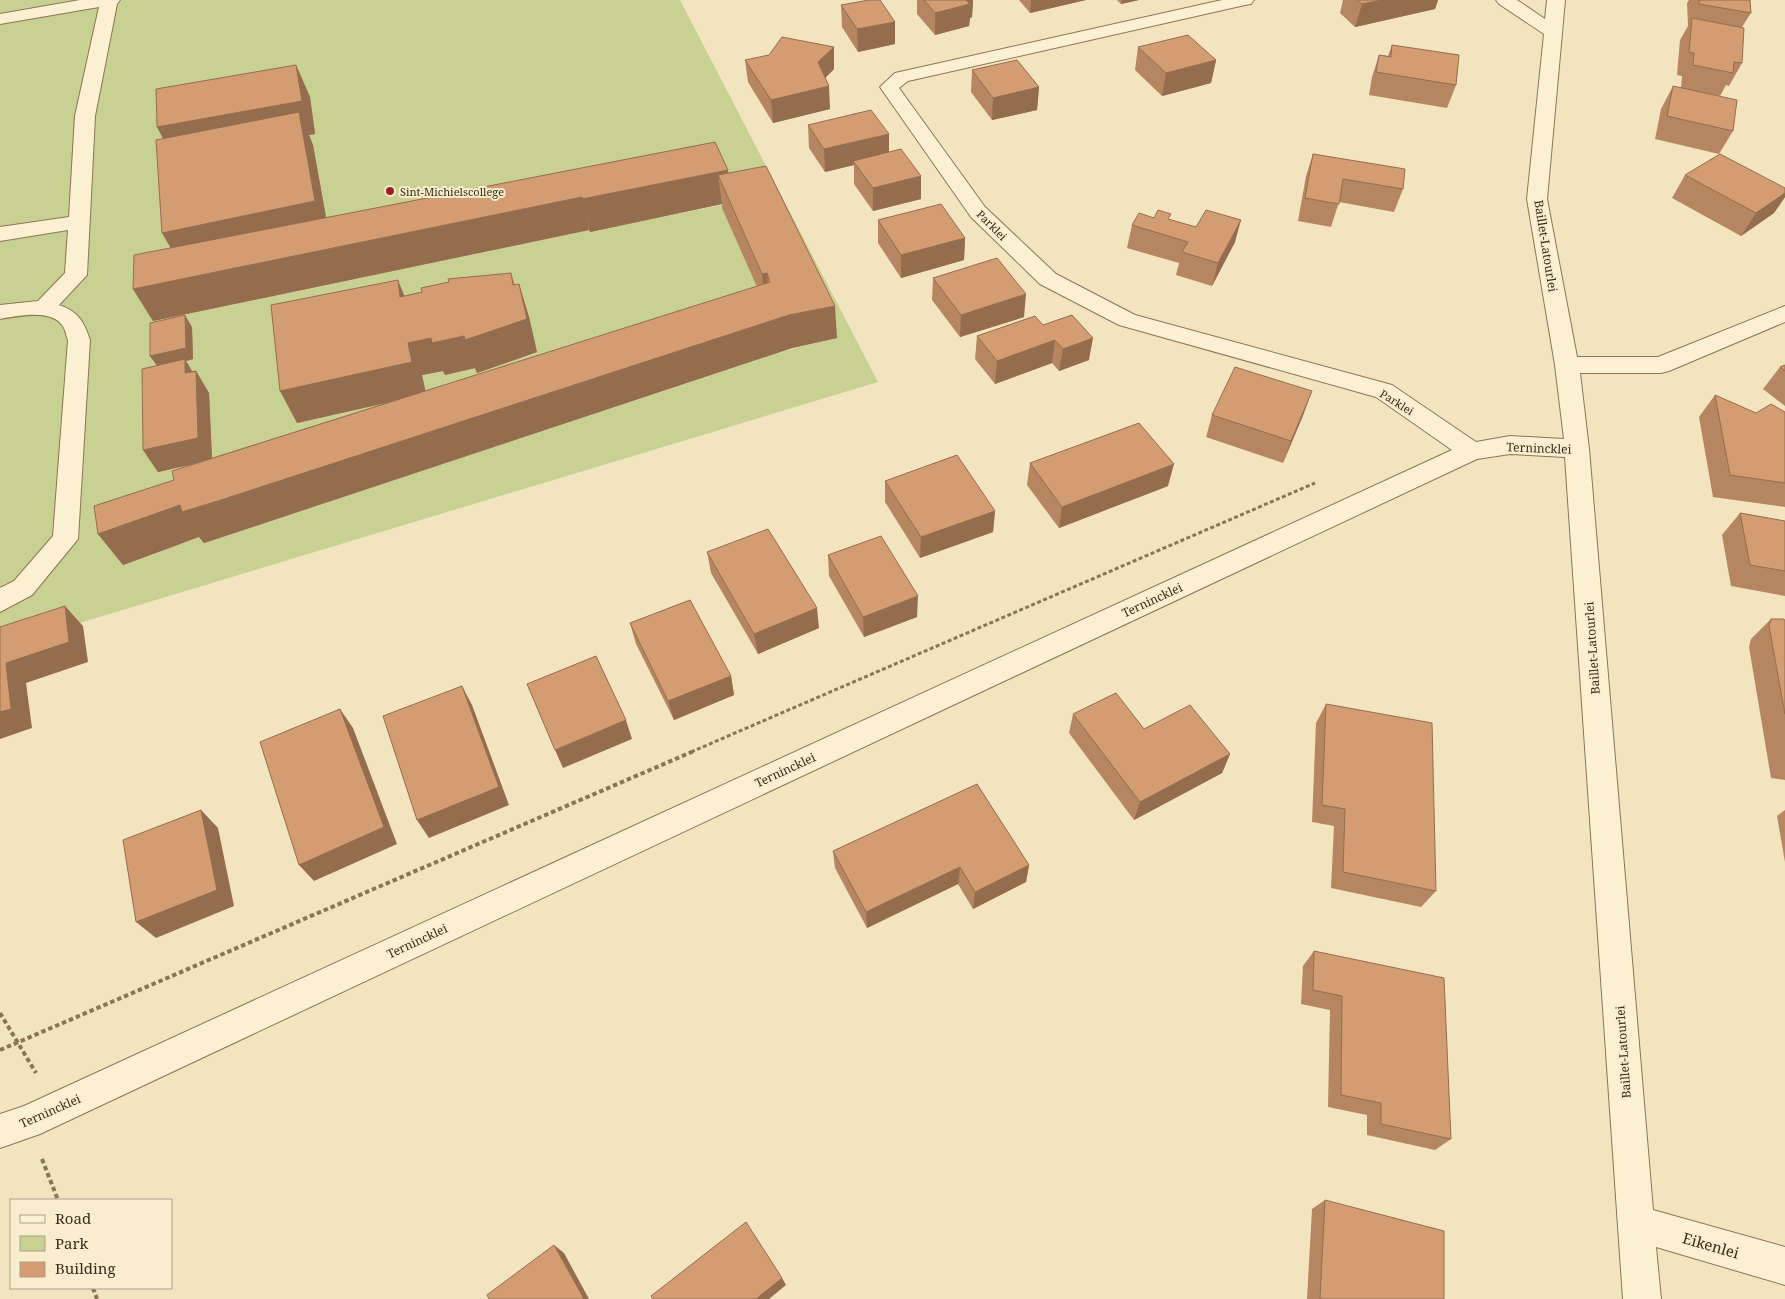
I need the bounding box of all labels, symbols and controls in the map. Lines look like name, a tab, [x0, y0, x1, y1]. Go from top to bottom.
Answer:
place label: Sint-Michielscollege	[400, 184, 504, 199]
marker: Sint-Michielscollege	[384, 185, 396, 197]
street label: Baillet-Latourlei	[1530, 199, 1562, 293]
street label: Parklei	[974, 207, 1011, 244]
street label: Parklei	[1377, 386, 1417, 418]
street label: Ternincklei	[1506, 438, 1572, 458]
street label: Ternincklei	[1119, 578, 1185, 621]
street label: Baillet-Latourlei	[1580, 601, 1604, 695]
street label: Ternincklei	[752, 748, 818, 791]
street label: Ternincklei	[384, 919, 450, 962]
street label: Baillet-Latourlei	[1611, 1005, 1635, 1099]
street label: Ternincklei	[17, 1090, 83, 1132]
legend	[10, 1199, 172, 1289]
text: Road	[55, 1208, 91, 1228]
street label: Eikenlei	[1680, 1227, 1742, 1263]
text: Park	[55, 1233, 89, 1253]
text: Building	[55, 1258, 116, 1278]

